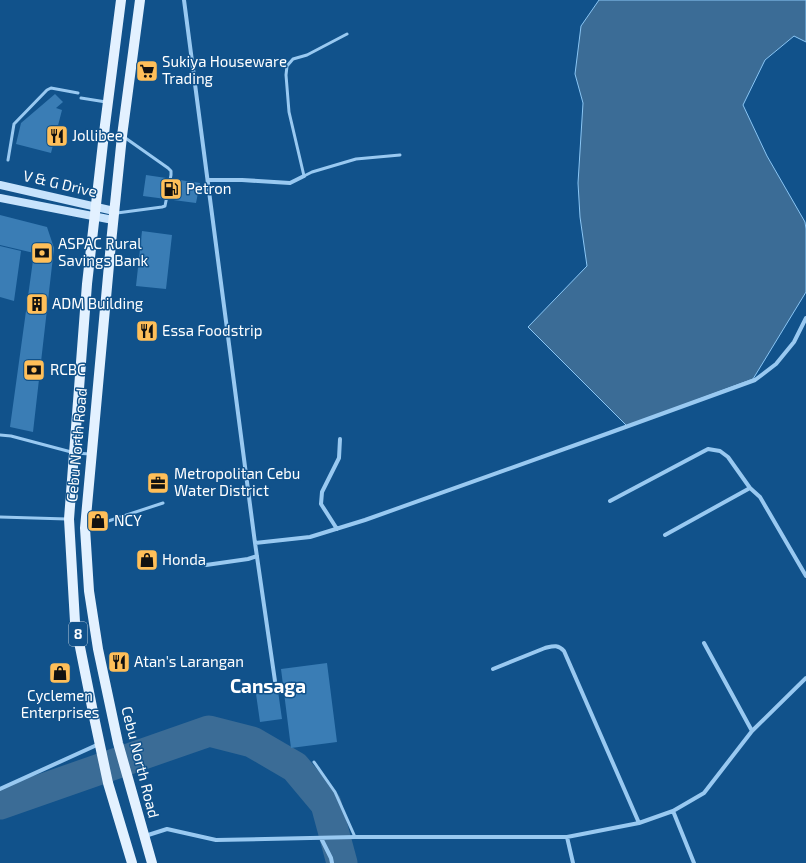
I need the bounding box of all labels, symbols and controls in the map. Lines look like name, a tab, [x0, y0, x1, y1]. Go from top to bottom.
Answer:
place label: Sukiya Houseware Trading	[162, 52, 287, 87]
supermarket icon: Sukiya Houseware Trading	[134, 58, 160, 84]
restaurant icon: Jollibee	[44, 123, 70, 149]
place label: Jollibee	[72, 126, 123, 144]
street label: V & G Drive	[21, 166, 99, 200]
fuel station icon: Petron	[158, 176, 184, 202]
place label: Petron	[186, 179, 232, 197]
place label: ASPAC Rural Savings Bank	[58, 234, 149, 269]
bank icon: ASPAC Rural Savings Bank	[29, 240, 55, 266]
building icon: ADM Building	[24, 291, 50, 317]
place label: ADM Building	[52, 294, 144, 312]
restaurant icon: Essa Foodstrip	[134, 318, 160, 344]
place label: Essa Foodstrip	[162, 321, 262, 339]
bank icon: RCBC	[21, 357, 47, 383]
place label: RCBC	[50, 360, 86, 378]
street label: Cebu North Road	[62, 387, 90, 503]
place label: Metropolitan Cebu Water District	[174, 464, 300, 499]
office icon: Metropolitan Cebu Water District	[145, 470, 171, 496]
shop icon: NCY	[85, 508, 111, 534]
place label: NCY	[114, 511, 142, 529]
shop icon: Honda	[134, 547, 160, 573]
place label: Honda	[162, 550, 206, 568]
road number: 8	[69, 622, 87, 646]
restaurant icon: Atan's Larangan	[106, 649, 132, 675]
place label: Atan's Larangan	[134, 652, 244, 670]
shop icon: Cyclemen Enterprises	[47, 660, 73, 686]
district label: Cansaga	[230, 674, 306, 697]
place label: Cyclemen Enterprises	[21, 686, 99, 721]
street label: Cebu North Road	[118, 704, 164, 819]

